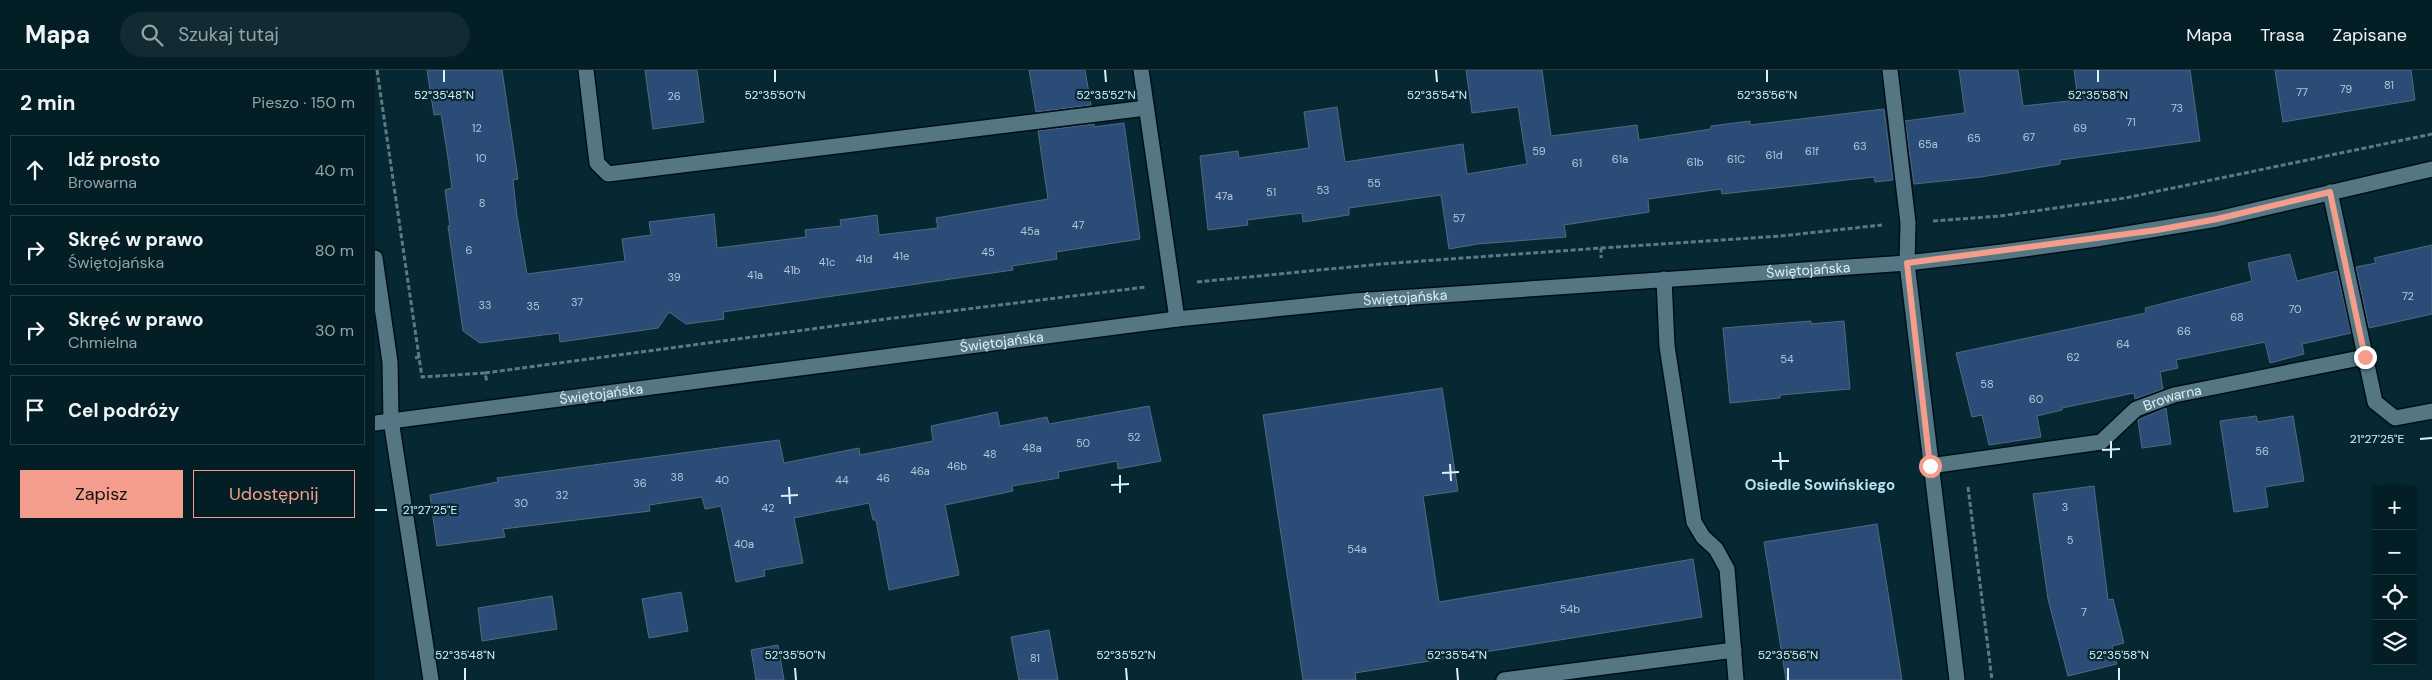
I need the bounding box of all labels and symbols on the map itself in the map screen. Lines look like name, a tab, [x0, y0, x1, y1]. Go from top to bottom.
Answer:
house number: 81	[2384, 78, 2394, 92]
house number: 79	[2340, 82, 2352, 96]
house number: 77	[2296, 85, 2308, 99]
text: 52°35'48"N	[414, 87, 474, 103]
text: 52°35'50"N	[744, 87, 806, 103]
text: 52°35'52"N	[1076, 87, 1136, 103]
text: 52°35'54"N	[1407, 87, 1467, 103]
text: 52°35'56"N	[1737, 87, 1797, 103]
text: 52°35'58"N	[2068, 87, 2128, 103]
house number: 26	[667, 89, 681, 103]
house number: 73	[2171, 101, 2183, 115]
house number: 71	[2126, 115, 2136, 129]
house number: 12	[472, 121, 482, 135]
house number: 69	[2073, 121, 2087, 135]
house number: 67	[2023, 130, 2035, 144]
house number: 65	[1967, 131, 1981, 145]
house number: 65a	[1918, 137, 1938, 151]
house number: 63	[1853, 139, 1867, 153]
house number: 59	[1532, 144, 1546, 158]
house number: 61f	[1805, 144, 1819, 158]
house number: 61d	[1765, 148, 1783, 162]
house number: 10	[476, 151, 486, 165]
house number: 61a	[1612, 152, 1628, 166]
house number: 61C	[1727, 152, 1745, 166]
house number: 61b	[1686, 155, 1704, 169]
house number: 61	[1572, 156, 1582, 170]
house number: 55	[1367, 176, 1381, 190]
house number: 53	[1316, 183, 1330, 197]
house number: 51	[1266, 185, 1276, 199]
house number: 47a	[1215, 189, 1233, 203]
house number: 8	[479, 196, 485, 210]
house number: 57	[1453, 211, 1465, 225]
house number: 47	[1072, 218, 1084, 232]
house number: 45a	[1020, 224, 1040, 238]
house number: 6	[466, 243, 473, 257]
house number: 45	[981, 245, 995, 259]
house number: 41e	[893, 249, 909, 263]
house number: 41d	[855, 252, 873, 266]
house number: 41c	[819, 255, 835, 269]
street label: Świętojańska	[1766, 258, 1851, 282]
house number: 41b	[784, 263, 801, 277]
house number: 41a	[747, 268, 763, 282]
house number: 39	[667, 270, 681, 284]
street label: Świętojańska	[1363, 286, 1448, 309]
house number: 72	[2402, 289, 2414, 303]
house number: 37	[571, 295, 583, 309]
house number: 33	[478, 298, 492, 312]
house number: 35	[526, 299, 540, 313]
house number: 70	[2288, 302, 2302, 316]
house number: 68	[2230, 310, 2244, 324]
house number: 66	[2177, 324, 2191, 338]
street label: Świętojańska	[959, 327, 1045, 356]
house number: 64	[2116, 337, 2130, 351]
route end	[2354, 346, 2377, 369]
house number: 62	[2067, 350, 2079, 364]
house number: 54	[1780, 352, 1794, 366]
house number: 58	[1980, 377, 1994, 391]
street label: Świętojańska	[558, 379, 644, 408]
street label: Browarna	[2140, 381, 2203, 415]
house number: 60	[2029, 392, 2043, 406]
house number: 52	[1128, 430, 1140, 444]
text: 21°27'25"E	[2350, 431, 2404, 447]
house number: 50	[1076, 436, 1090, 450]
house number: 48a	[1022, 441, 1042, 455]
house number: 56	[2255, 444, 2269, 458]
house number: 48	[983, 447, 997, 461]
route start	[1919, 455, 1942, 478]
house number: 46b	[947, 459, 967, 473]
house number: 46a	[910, 464, 930, 478]
house number: 38	[670, 470, 684, 484]
house number: 46	[876, 471, 890, 485]
house number: 40	[715, 473, 729, 487]
house number: 44	[835, 473, 849, 487]
district label: Osiedle Sowińskiego	[1745, 475, 1895, 495]
house number: 36	[633, 476, 647, 490]
house number: 32	[556, 488, 568, 502]
house number: 30	[514, 496, 528, 510]
house number: 3	[2062, 500, 2068, 514]
house number: 42	[761, 501, 775, 515]
text: 21°27'25"E	[403, 502, 457, 518]
house number: 5	[2067, 533, 2074, 547]
house number: 40a	[734, 537, 754, 551]
house number: 54a	[1347, 542, 1367, 556]
house number: 54b	[1560, 602, 1580, 616]
house number: 7	[2081, 605, 2087, 619]
text: 52°35'48"N	[435, 647, 495, 663]
text: 52°35'50"N	[764, 647, 826, 663]
text: 52°35'52"N	[1096, 647, 1156, 663]
text: 52°35'54"N	[1427, 647, 1487, 663]
text: 52°35'56"N	[1758, 647, 1818, 663]
text: 52°35'58"N	[2089, 647, 2149, 663]
house number: 81	[1030, 651, 1040, 665]

